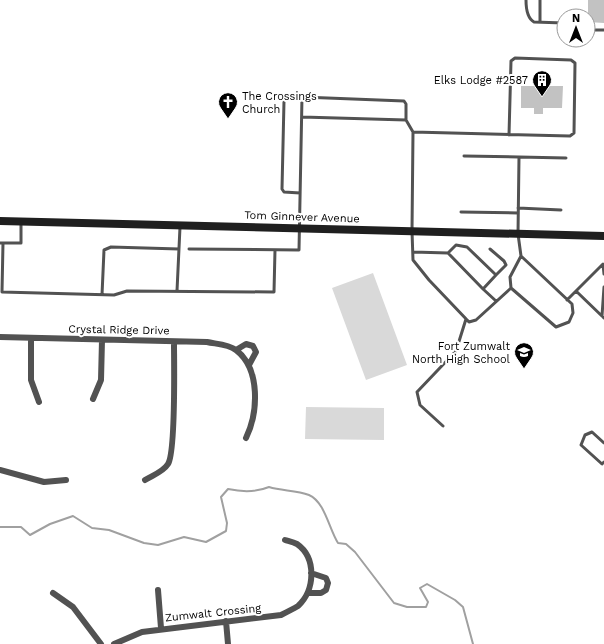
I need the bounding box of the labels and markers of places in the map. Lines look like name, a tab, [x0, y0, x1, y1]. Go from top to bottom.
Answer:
building icon: Elks Lodge #2587	[531, 69, 553, 97]
place label: Elks Lodge #2587	[434, 74, 528, 87]
place label: The Crossings Church	[242, 90, 317, 116]
church icon: The Crossings Church	[217, 91, 239, 119]
place label: Fort Zumwalt North High School	[412, 340, 511, 366]
school or university icon: Fort Zumwalt North High School	[513, 341, 535, 369]

